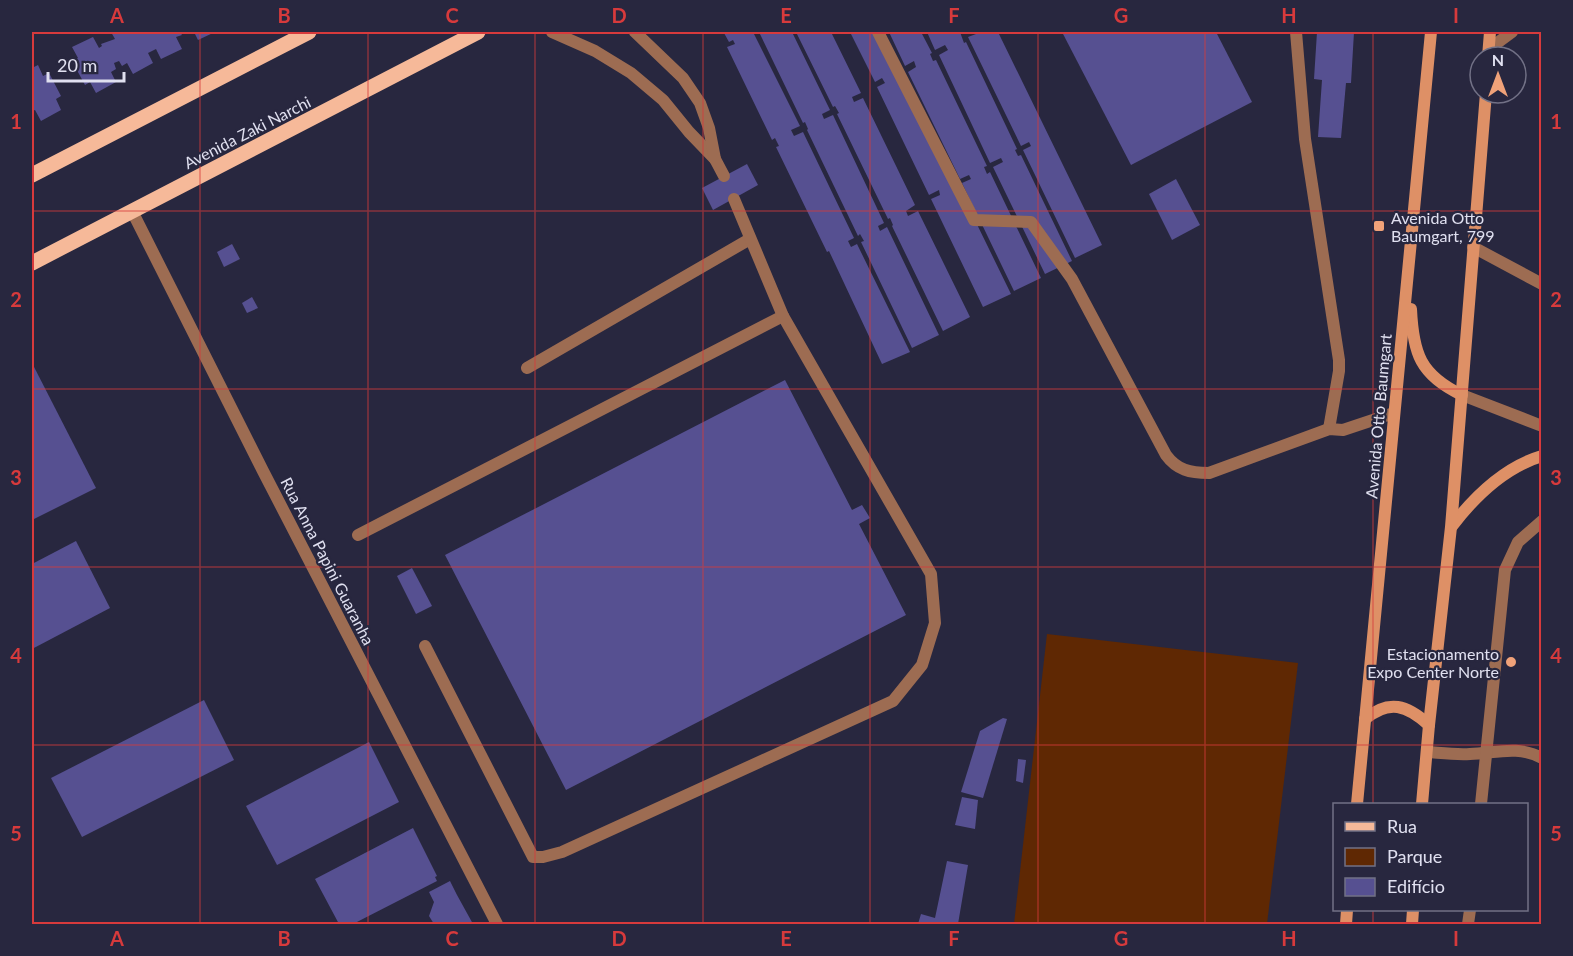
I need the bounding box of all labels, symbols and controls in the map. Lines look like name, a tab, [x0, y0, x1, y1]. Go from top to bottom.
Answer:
text: A	[109, 3, 124, 27]
text: B	[277, 3, 291, 27]
text: C	[445, 3, 459, 27]
text: D	[611, 3, 627, 27]
text: E	[780, 3, 792, 27]
text: F	[948, 3, 960, 27]
text: G	[1114, 3, 1128, 27]
text: H	[1281, 3, 1297, 27]
text: I	[1453, 3, 1459, 27]
scale bar	[48, 45, 124, 83]
north arrow	[1468, 45, 1528, 105]
text: N	[1492, 50, 1504, 69]
text: 20 m	[57, 54, 97, 76]
street label: Avenida Zaki Narchi	[180, 92, 314, 172]
text: 1	[10, 109, 22, 133]
text: 1	[1550, 109, 1562, 133]
place label: Avenida Otto Baumgart, 799	[1391, 208, 1495, 245]
marker: Avenida Otto Baumgart, 799	[1372, 219, 1386, 233]
text: 2	[10, 287, 22, 311]
text: 2	[1550, 287, 1562, 311]
street label: Avenida Otto Baumgart	[1361, 333, 1395, 499]
text: 3	[10, 465, 22, 489]
text: 3	[1550, 465, 1562, 489]
street label: Rua Anna Papini Guaranha	[277, 474, 379, 648]
text: 4	[10, 643, 22, 667]
text: 4	[1550, 643, 1562, 667]
place label: Estacionamento Expo Center Norte	[1367, 644, 1499, 681]
marker: Estacionamento Expo Center Norte	[1504, 655, 1518, 669]
legend	[1333, 803, 1528, 911]
text: Rua	[1387, 815, 1417, 837]
text: 5	[10, 821, 22, 845]
text: 5	[1550, 821, 1562, 845]
text: Parque	[1387, 845, 1442, 867]
text: Edifício	[1387, 875, 1445, 897]
text: A	[109, 926, 124, 950]
text: B	[277, 926, 291, 950]
text: C	[445, 926, 459, 950]
text: D	[611, 926, 627, 950]
text: E	[780, 926, 792, 950]
text: F	[948, 926, 960, 950]
text: G	[1114, 926, 1128, 950]
text: H	[1281, 926, 1297, 950]
text: I	[1453, 926, 1459, 950]

